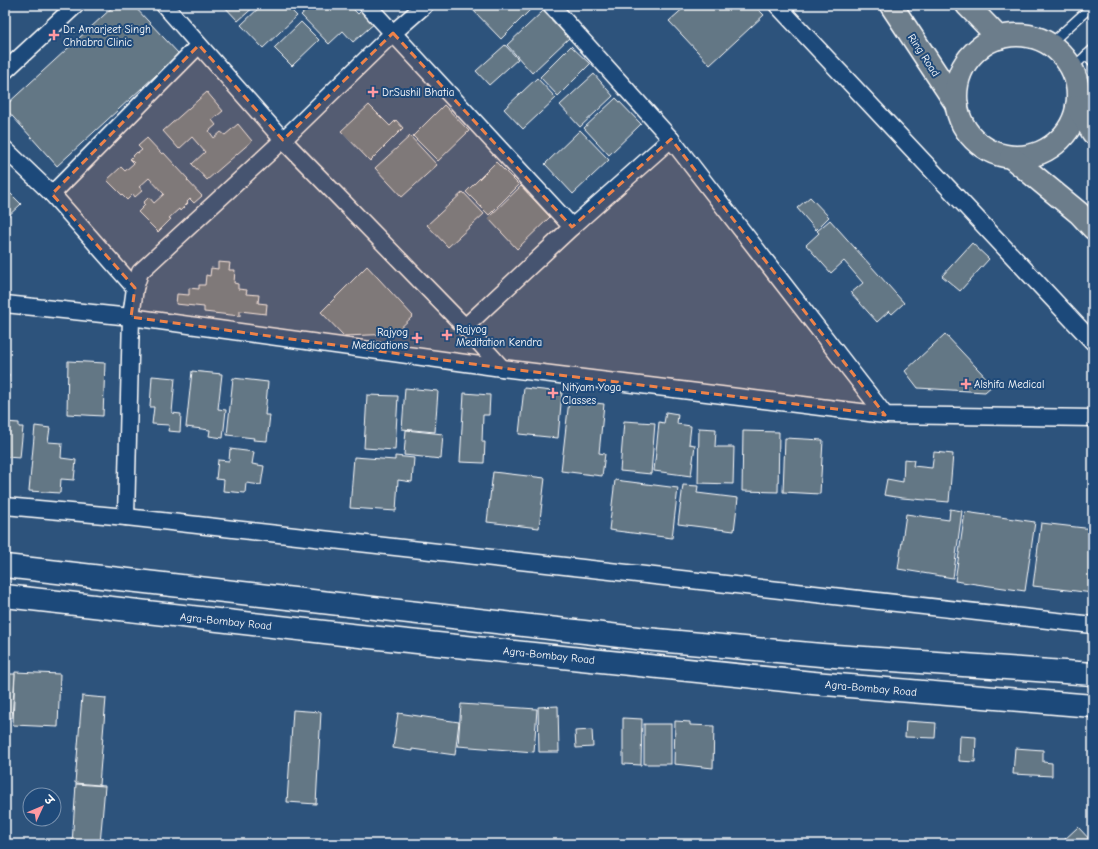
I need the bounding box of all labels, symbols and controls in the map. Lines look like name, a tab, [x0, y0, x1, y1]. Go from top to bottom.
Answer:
place label: Dr. Amarjeet Singh Chhabra Clinic	[63, 23, 151, 49]
marker: Dr. Amarjeet Singh Chhabra Clinic	[48, 29, 60, 41]
street label: Ring Road	[905, 31, 942, 79]
marker: Dr.Sushil Bhatia	[367, 86, 379, 98]
place label: Dr.Sushil Bhatia	[382, 86, 454, 99]
place label: Rajyog Meditation Kendra	[456, 323, 542, 349]
place label: Rajyog Medications	[352, 326, 408, 352]
marker: Rajyog Meditation Kendra	[441, 329, 453, 341]
marker: Rajyog Medications	[411, 332, 423, 344]
place label: Alshifa Medical	[974, 378, 1044, 391]
marker: Alshifa Medical	[961, 379, 971, 389]
place label: Nityam Yoga Classes	[562, 381, 621, 407]
marker: Nityam Yoga Classes	[547, 387, 559, 399]
street label: Agra-Bombay Road	[179, 610, 273, 633]
street label: Agra-Bombay Road	[502, 644, 596, 667]
street label: Agra-Bombay Road	[825, 678, 918, 699]
north arrow	[22, 787, 62, 827]
text: उ	[41, 793, 57, 809]

